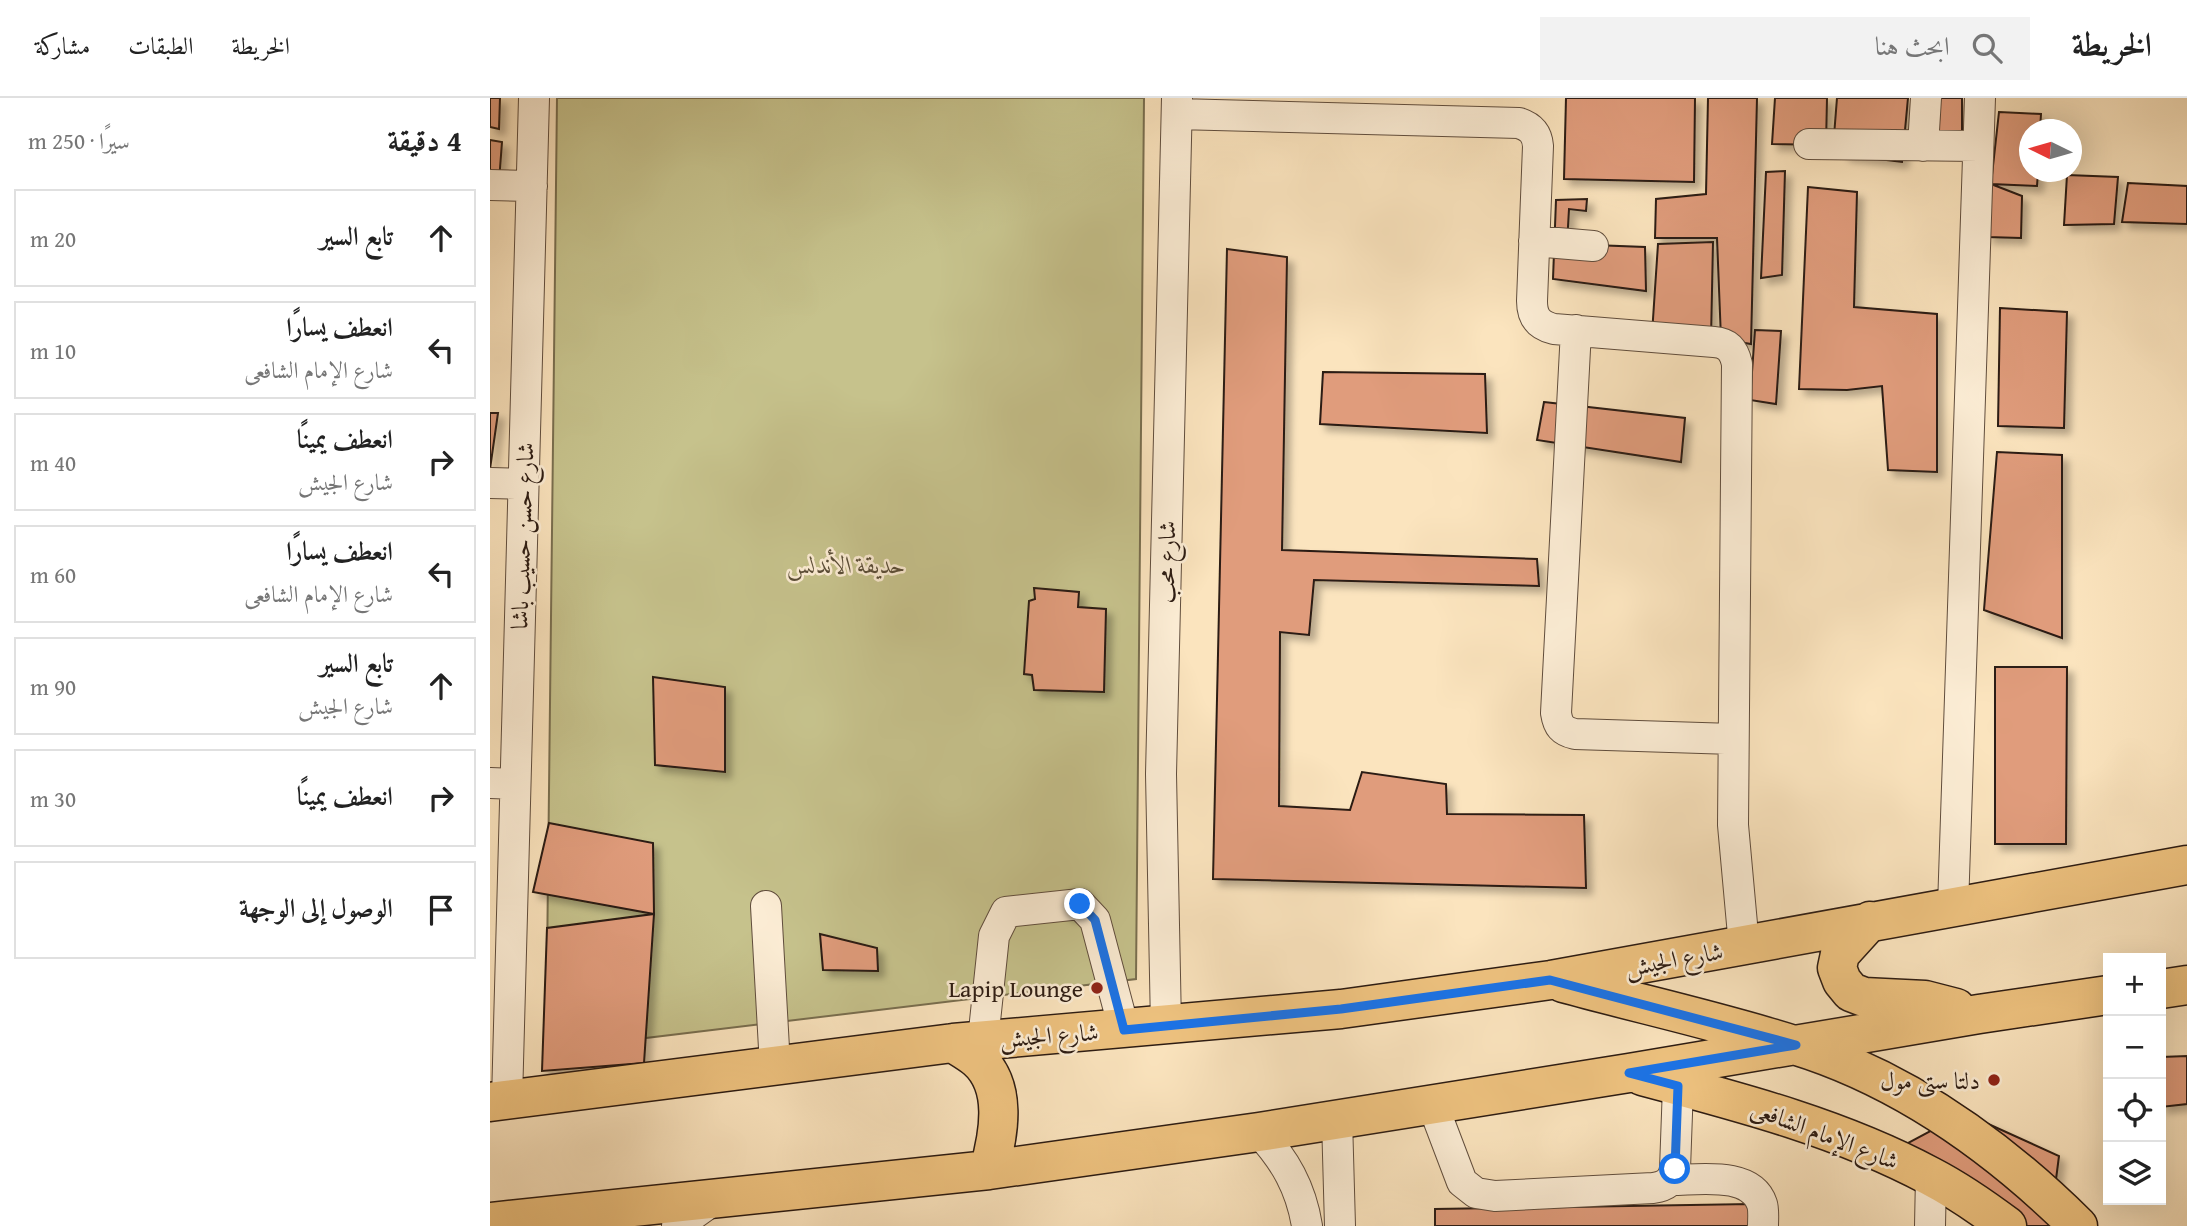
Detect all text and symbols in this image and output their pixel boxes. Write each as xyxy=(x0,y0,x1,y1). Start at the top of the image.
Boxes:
search box xyxy=(1540,17,2030,80)
text: الخريطة xyxy=(2072,20,2152,68)
text: ابحث هنا xyxy=(1875,26,1950,65)
text: مشاركة xyxy=(35,28,90,63)
text: الطبقات xyxy=(128,28,194,63)
text: الخريطة xyxy=(232,28,290,63)
icon: search xyxy=(1968,29,2006,67)
text: 4 دقيقة xyxy=(387,118,462,162)
north arrow xyxy=(2019,119,2082,182)
text: سيرًا · 250 m xyxy=(28,124,130,157)
text: تابع السير xyxy=(319,216,393,255)
icon: ahead xyxy=(422,219,460,257)
text: 20 m xyxy=(30,222,76,255)
text: انعطف يسارًا xyxy=(286,307,393,346)
icon: left xyxy=(422,331,460,369)
text: 10 m xyxy=(30,334,76,367)
text: شارع الإمام الشافعى xyxy=(244,353,393,386)
text: انعطف يمينًا xyxy=(297,419,393,458)
street label: شارع حسن حسيب باشا xyxy=(501,442,546,630)
icon: right xyxy=(422,443,460,481)
text: 40 m xyxy=(30,446,76,479)
text: شارع الجيش xyxy=(298,465,393,498)
street label: شارع محب xyxy=(1148,520,1187,604)
text: انعطف يسارًا xyxy=(286,531,393,570)
park label: حديقة الأندلس xyxy=(786,547,906,582)
icon: left xyxy=(422,555,460,593)
text: 60 m xyxy=(30,558,76,591)
text: شارع الإمام الشافعى xyxy=(244,577,393,610)
text: تابع السير xyxy=(319,643,393,682)
icon: ahead xyxy=(422,667,460,705)
text: 90 m xyxy=(30,670,76,703)
text: شارع الجيش xyxy=(298,689,393,722)
text: انعطف يمينًا xyxy=(297,776,393,815)
icon: right xyxy=(422,779,460,817)
text: 30 m xyxy=(30,782,76,815)
text: الوصول إلى الوجهة xyxy=(239,888,393,927)
route end xyxy=(1064,888,1095,919)
icon: arrive xyxy=(422,891,460,929)
street label: شارع الجيش xyxy=(1622,933,1726,988)
map controls xyxy=(2103,953,2166,1205)
button: + xyxy=(2103,953,2166,1016)
place label: Lapip Lounge xyxy=(948,971,1083,1006)
marker: Lapip Lounge xyxy=(1089,980,1105,996)
street label: شارع الجيش xyxy=(998,1014,1100,1059)
button: − xyxy=(2103,1016,2166,1079)
place label: دلتا ستى مول xyxy=(1880,1063,1980,1098)
marker: دلتا ستى مول xyxy=(1986,1072,2002,1088)
button: locate xyxy=(2103,1079,2166,1142)
street label: شارع الإمام الشافعى xyxy=(1745,1090,1904,1182)
button: layers xyxy=(2103,1142,2166,1205)
route start xyxy=(1659,1153,1690,1184)

